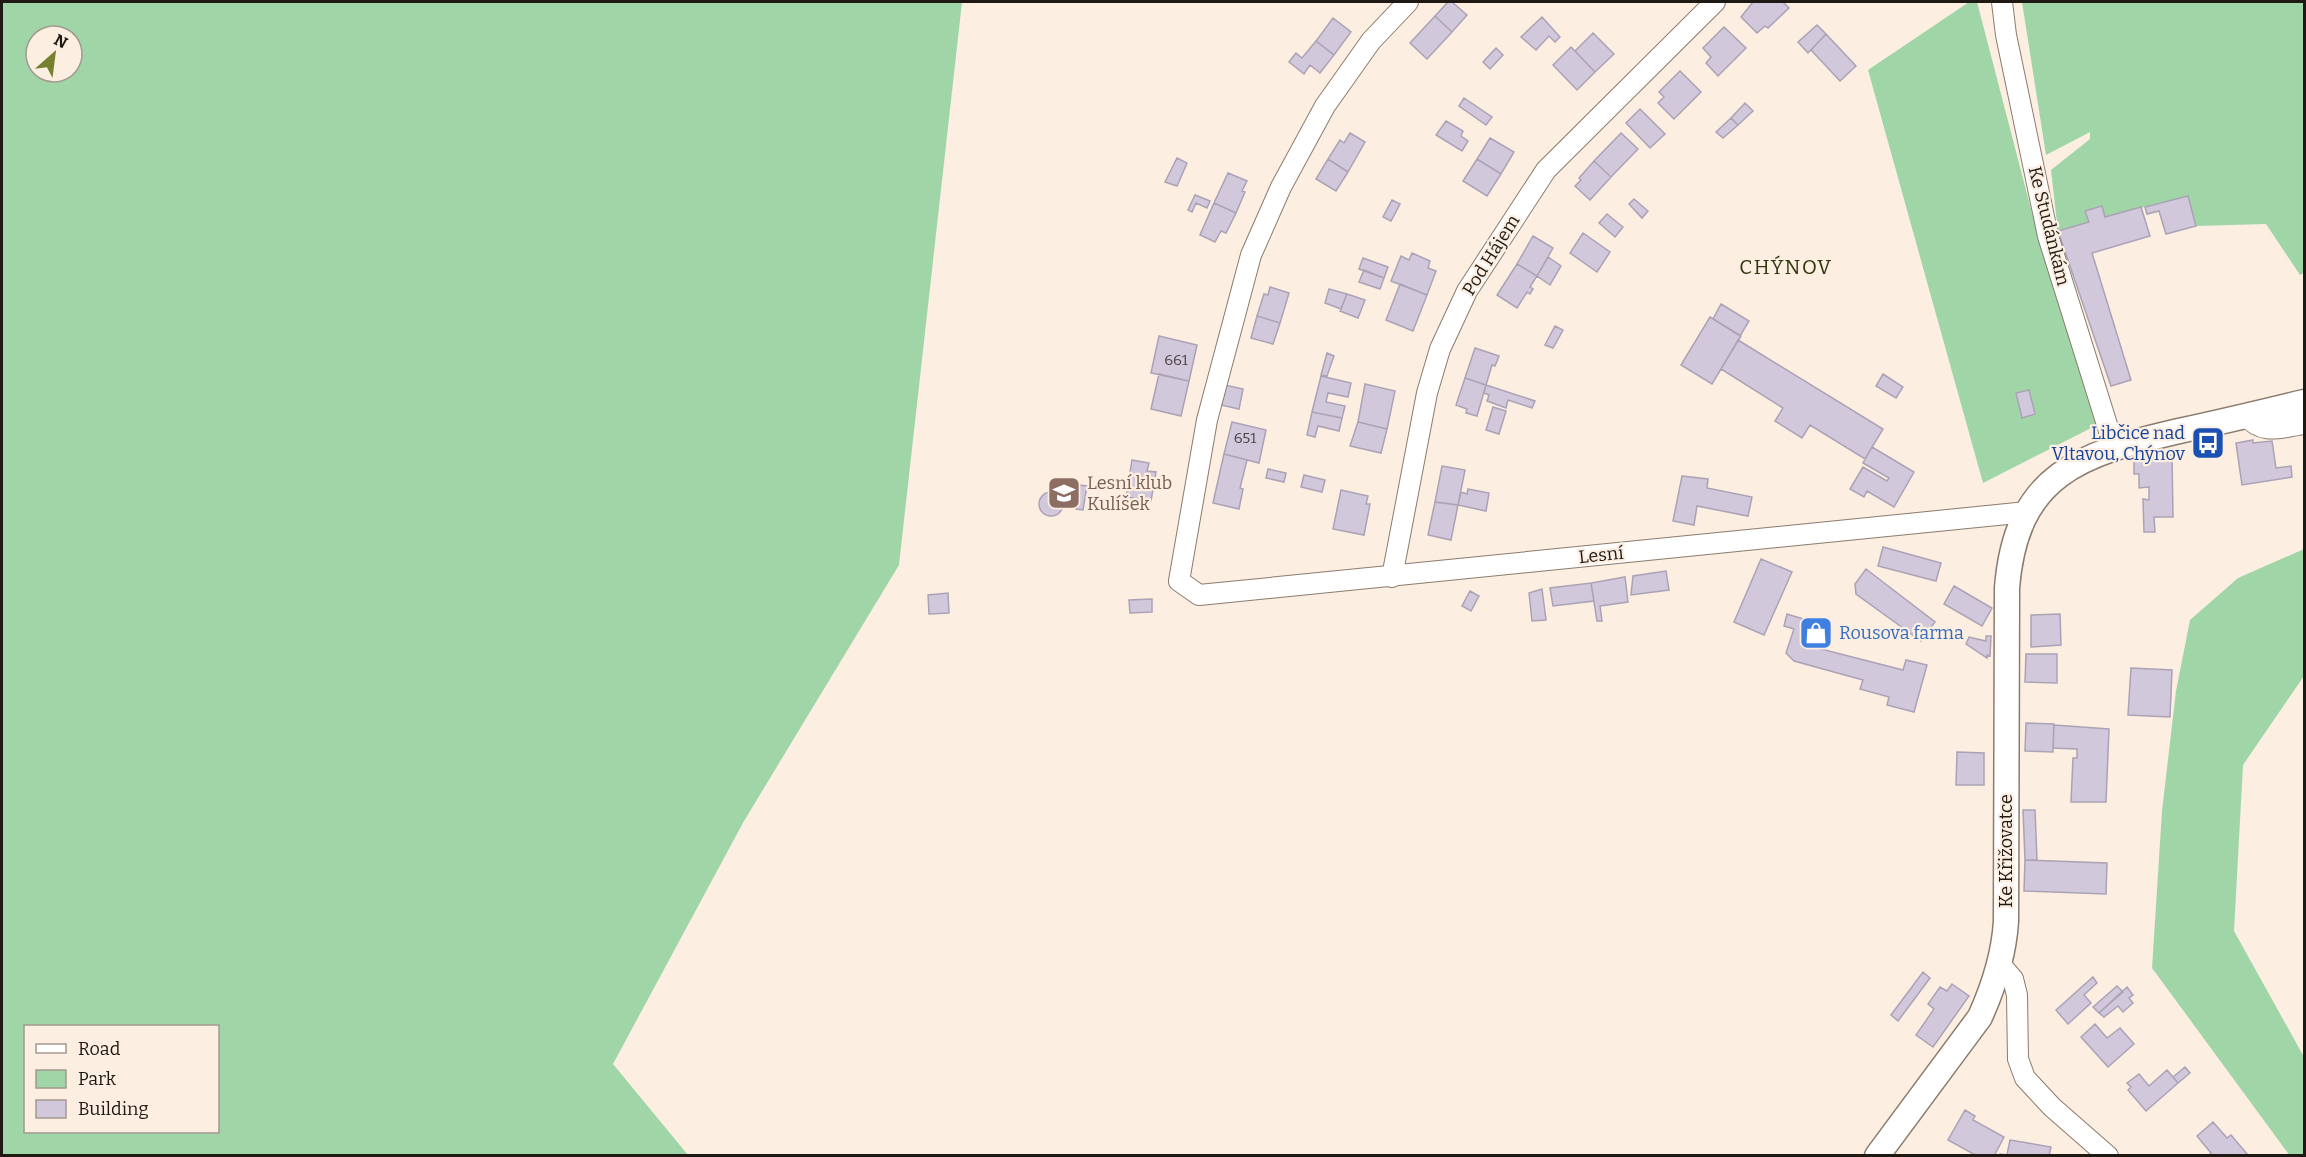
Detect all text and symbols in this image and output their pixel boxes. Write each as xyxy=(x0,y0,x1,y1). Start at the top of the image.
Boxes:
north arrow xyxy=(24,24,84,84)
text: N xyxy=(51,30,71,52)
street label: Ke Studánkám xyxy=(2024,164,2074,288)
street label: Pod Hájem xyxy=(1458,211,1524,299)
district label: CHÝNOV xyxy=(1739,255,1833,279)
house number: 661 xyxy=(1164,351,1188,369)
place label: Libčice nad Vltavou, Chýnov xyxy=(2051,422,2186,465)
bus stop icon: Libčice nad Vltavou, Chýnov xyxy=(2190,425,2226,461)
house number: 651 xyxy=(1234,429,1256,447)
place label: Lesní klub Kulíšek xyxy=(1087,472,1172,515)
school or university icon: Lesní klub Kulíšek xyxy=(1046,475,1082,511)
street label: Lesní xyxy=(1578,542,1625,568)
shop icon: Rousova farma xyxy=(1798,615,1834,651)
place label: Rousova farma xyxy=(1839,622,1964,644)
street label: Ke Křižovatce xyxy=(1995,794,2017,908)
legend xyxy=(24,1025,219,1133)
text: Road xyxy=(78,1038,121,1060)
text: Park xyxy=(78,1068,117,1090)
text: Building xyxy=(78,1098,149,1120)

